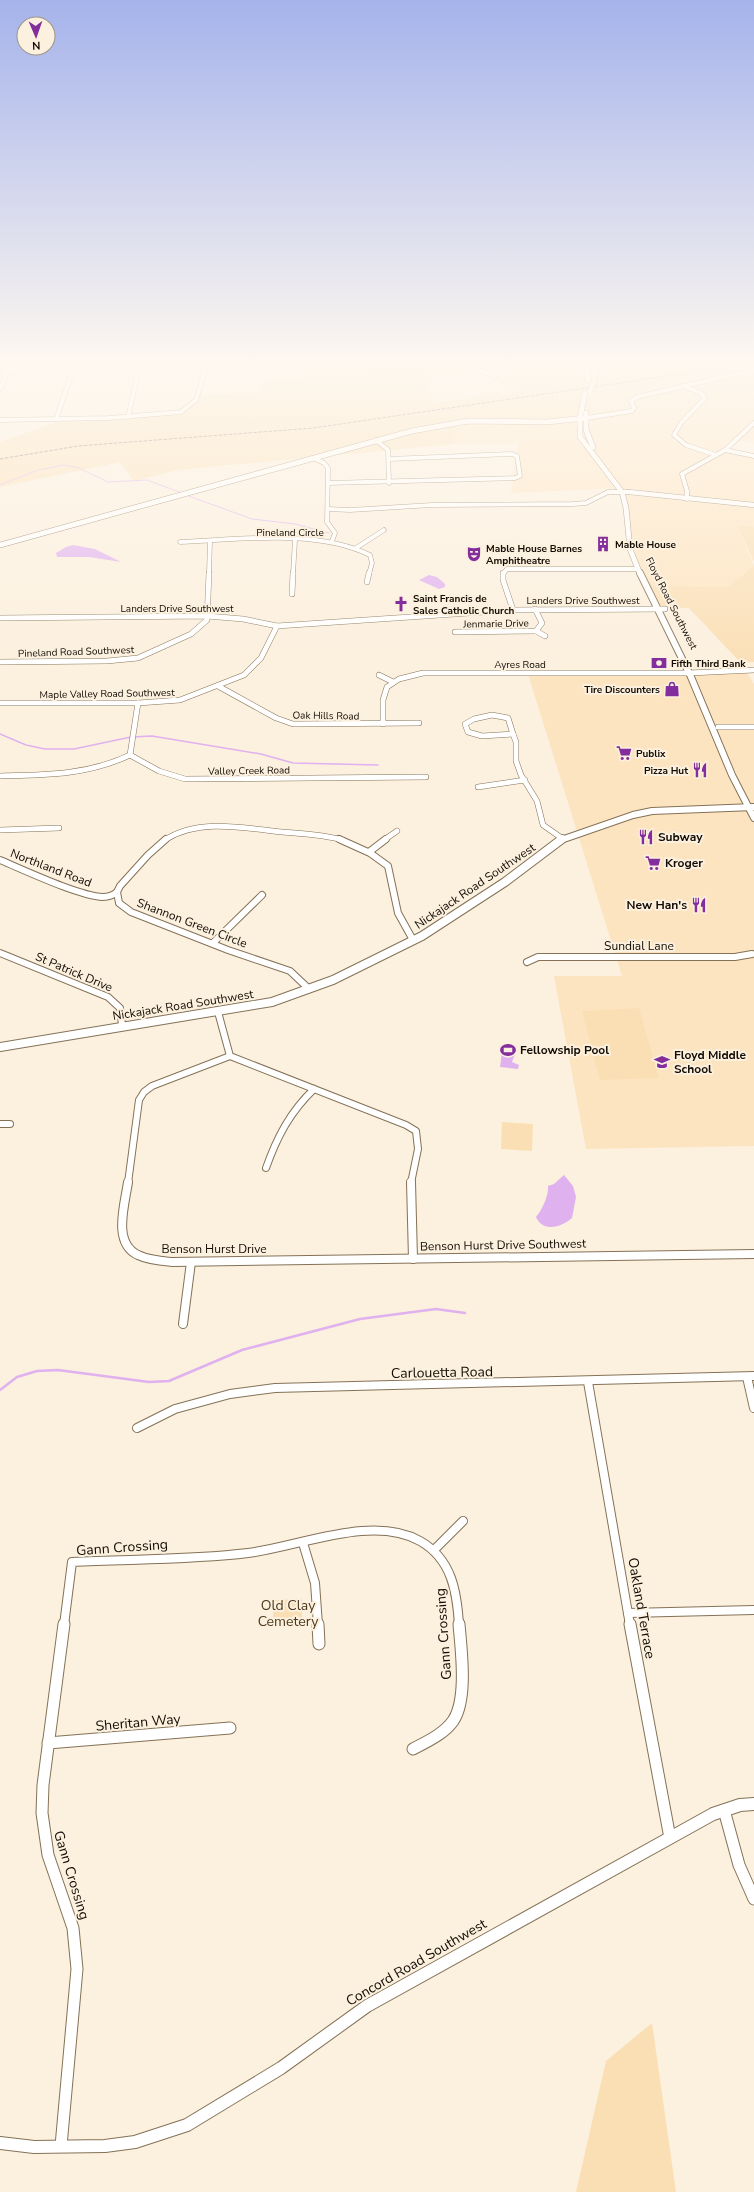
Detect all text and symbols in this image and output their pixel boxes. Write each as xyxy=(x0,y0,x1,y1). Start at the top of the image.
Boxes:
north arrow xyxy=(16,16,56,56)
text: N xyxy=(32,38,41,53)
street label: Pineland Circle xyxy=(256,526,324,540)
building icon: Mable House xyxy=(594,535,612,553)
place label: Mable House xyxy=(615,538,677,552)
place label: Mable House Barnes Amphitheatre xyxy=(486,542,582,568)
theatre icon: Mable House Barnes Amphitheatre xyxy=(465,545,483,563)
street label: Floyd Road Southwest xyxy=(642,555,701,652)
place label: Saint Francis de Sales Catholic Church xyxy=(413,592,515,618)
street label: Landers Drive Southwest xyxy=(526,594,640,608)
church icon: Saint Francis de Sales Catholic Church xyxy=(392,595,410,613)
street label: Landers Drive Southwest xyxy=(120,602,234,616)
street label: Jenmarie Drive xyxy=(462,616,529,632)
street label: Pineland Road Southwest xyxy=(18,643,135,661)
bank icon: Fifth Third Bank xyxy=(650,654,668,672)
place label: Fifth Third Bank xyxy=(671,657,746,671)
street label: Ayres Road xyxy=(494,658,546,672)
shop icon: Tire Discounters xyxy=(663,680,681,698)
place label: Tire Discounters xyxy=(584,683,660,697)
street label: Maple Valley Road Southwest xyxy=(39,686,175,702)
street label: Oak Hills Road xyxy=(292,708,360,724)
supermarket icon: Publix xyxy=(615,744,633,762)
place label: Publix xyxy=(636,747,666,761)
restaurant icon: Pizza Hut xyxy=(691,761,709,779)
street label: Valley Creek Road xyxy=(207,763,290,779)
place label: Pizza Hut xyxy=(644,764,688,778)
restaurant icon: Subway xyxy=(637,828,655,846)
place label: Subway xyxy=(658,829,703,845)
street label: Nickajack Road Southwest xyxy=(411,839,539,932)
street label: Northland Road xyxy=(8,845,94,891)
supermarket icon: Kroger xyxy=(644,854,662,872)
place label: Kroger xyxy=(665,855,703,871)
street label: Shannon Green Circle xyxy=(135,895,249,951)
restaurant icon: New Han's xyxy=(690,896,708,914)
place label: New Han's xyxy=(627,897,687,913)
street label: Sundial Lane xyxy=(604,938,674,954)
street label: St Patrick Drive xyxy=(33,948,115,996)
street label: Nickajack Road Southwest xyxy=(111,986,255,1024)
sports icon: Fellowship Pool xyxy=(499,1041,517,1059)
place label: Fellowship Pool xyxy=(520,1042,609,1058)
place label: Floyd Middle School xyxy=(674,1047,747,1077)
school or university icon: Floyd Middle School xyxy=(653,1053,671,1071)
street label: Benson Hurst Drive Southwest xyxy=(420,1236,587,1254)
street label: Benson Hurst Drive xyxy=(161,1241,267,1257)
street label: Carlouetta Road xyxy=(391,1362,493,1383)
street label: Gann Crossing xyxy=(75,1535,169,1560)
street label: Oakland Terrace xyxy=(623,1556,660,1660)
street label: Gann Crossing xyxy=(431,1587,456,1681)
park label: Old Clay Cemetery xyxy=(258,1596,319,1631)
street label: Sheritan Way xyxy=(95,1709,182,1736)
street label: Gann Crossing xyxy=(49,1828,94,1922)
street label: Concord Road Southwest xyxy=(342,1914,490,2011)

